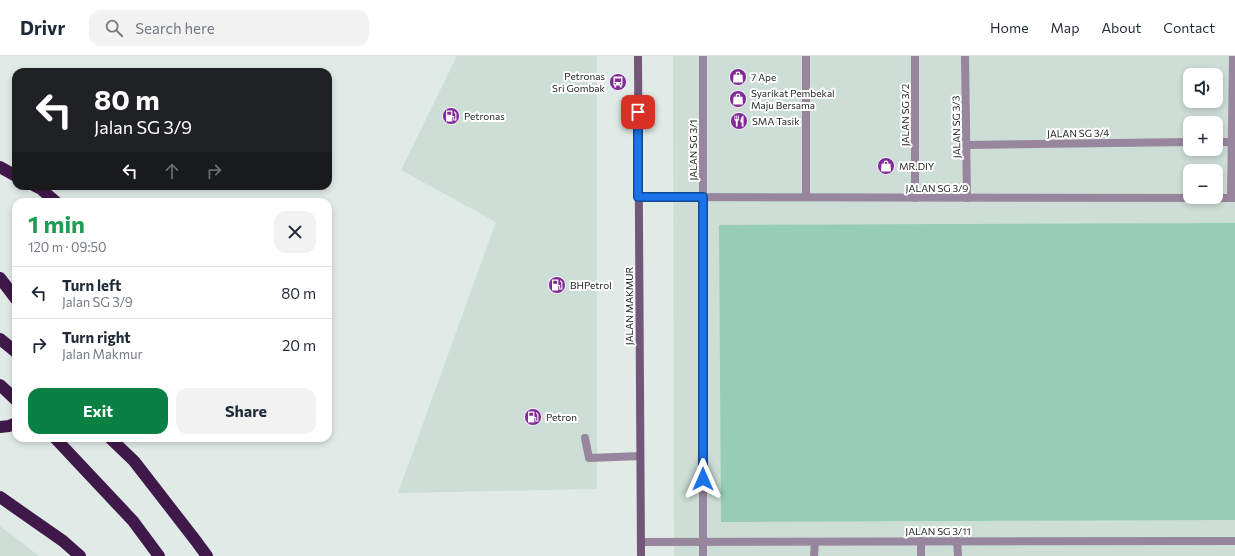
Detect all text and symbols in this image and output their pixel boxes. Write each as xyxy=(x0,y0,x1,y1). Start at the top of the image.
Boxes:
search box xyxy=(89,10,369,46)
text: Drivr xyxy=(20,16,65,39)
icon: search xyxy=(103,17,125,39)
text: Search here xyxy=(135,19,215,37)
text: Home xyxy=(990,19,1029,36)
text: Map xyxy=(1051,19,1079,36)
text: About xyxy=(1101,19,1141,36)
text: Contact xyxy=(1163,19,1215,36)
shop icon: 7 Ape xyxy=(728,67,748,87)
map controls xyxy=(1183,68,1223,204)
button: sound xyxy=(1183,68,1223,108)
place label: Petronas Sri Gombak xyxy=(552,70,606,94)
place label: 7 Ape xyxy=(751,71,776,83)
bus stop icon: Petronas Sri Gombak xyxy=(608,72,628,92)
text: 80 m xyxy=(94,82,160,116)
street label: JALAN SG 3/2 xyxy=(899,83,911,146)
icon: left xyxy=(28,84,80,136)
place label: Syarikat Pembekal Maju Bersama xyxy=(751,87,835,111)
shop icon: Syarikat Pembekal Maju Bersama xyxy=(728,89,748,109)
pin xyxy=(621,95,655,129)
street label: JALAN SG 3/3 xyxy=(949,95,963,158)
icon: arrive xyxy=(627,101,649,123)
fuel station icon: Petronas xyxy=(441,106,461,126)
place label: Petronas xyxy=(464,110,505,122)
restaurant icon: SMA Tasik xyxy=(729,111,749,131)
place label: SMA Tasik xyxy=(752,115,800,127)
text: Jalan SG 3/9 xyxy=(94,116,192,138)
button: + xyxy=(1183,116,1223,156)
street label: JALAN SG 3/1 xyxy=(687,119,699,181)
street label: JALAN SG 3/4 xyxy=(1047,126,1109,140)
shop icon: MR.DIY xyxy=(876,156,896,176)
icon: left xyxy=(119,160,141,182)
icon: ahead xyxy=(161,160,183,182)
icon: right xyxy=(203,160,225,182)
place label: MR.DIY xyxy=(899,160,935,172)
button: − xyxy=(1183,164,1223,204)
street label: JALAN SG 3/9 xyxy=(906,182,968,194)
text: 1 min xyxy=(28,209,85,238)
button: close xyxy=(274,211,316,253)
text: 120 m · 09:50 xyxy=(28,239,107,255)
street label: JALAN MAKMUR xyxy=(623,266,635,345)
fuel station icon: BHPetrol xyxy=(547,275,567,295)
text: Turn left xyxy=(62,276,121,294)
place label: BHPetrol xyxy=(570,279,612,291)
icon: left xyxy=(28,282,50,304)
text: 80 m xyxy=(281,284,316,302)
text: Jalan SG 3/9 xyxy=(62,294,133,310)
text: Turn right xyxy=(62,328,131,346)
icon: right xyxy=(28,334,50,356)
text: 20 m xyxy=(282,336,316,354)
text: Jalan Makmur xyxy=(62,346,143,362)
button: Exit xyxy=(28,388,168,434)
button: Share xyxy=(176,388,316,434)
fuel station icon: Petron xyxy=(523,407,543,427)
place label: Petron xyxy=(546,411,577,423)
position arrow xyxy=(682,458,724,500)
street label: JALAN SG 3/11 xyxy=(905,525,971,537)

